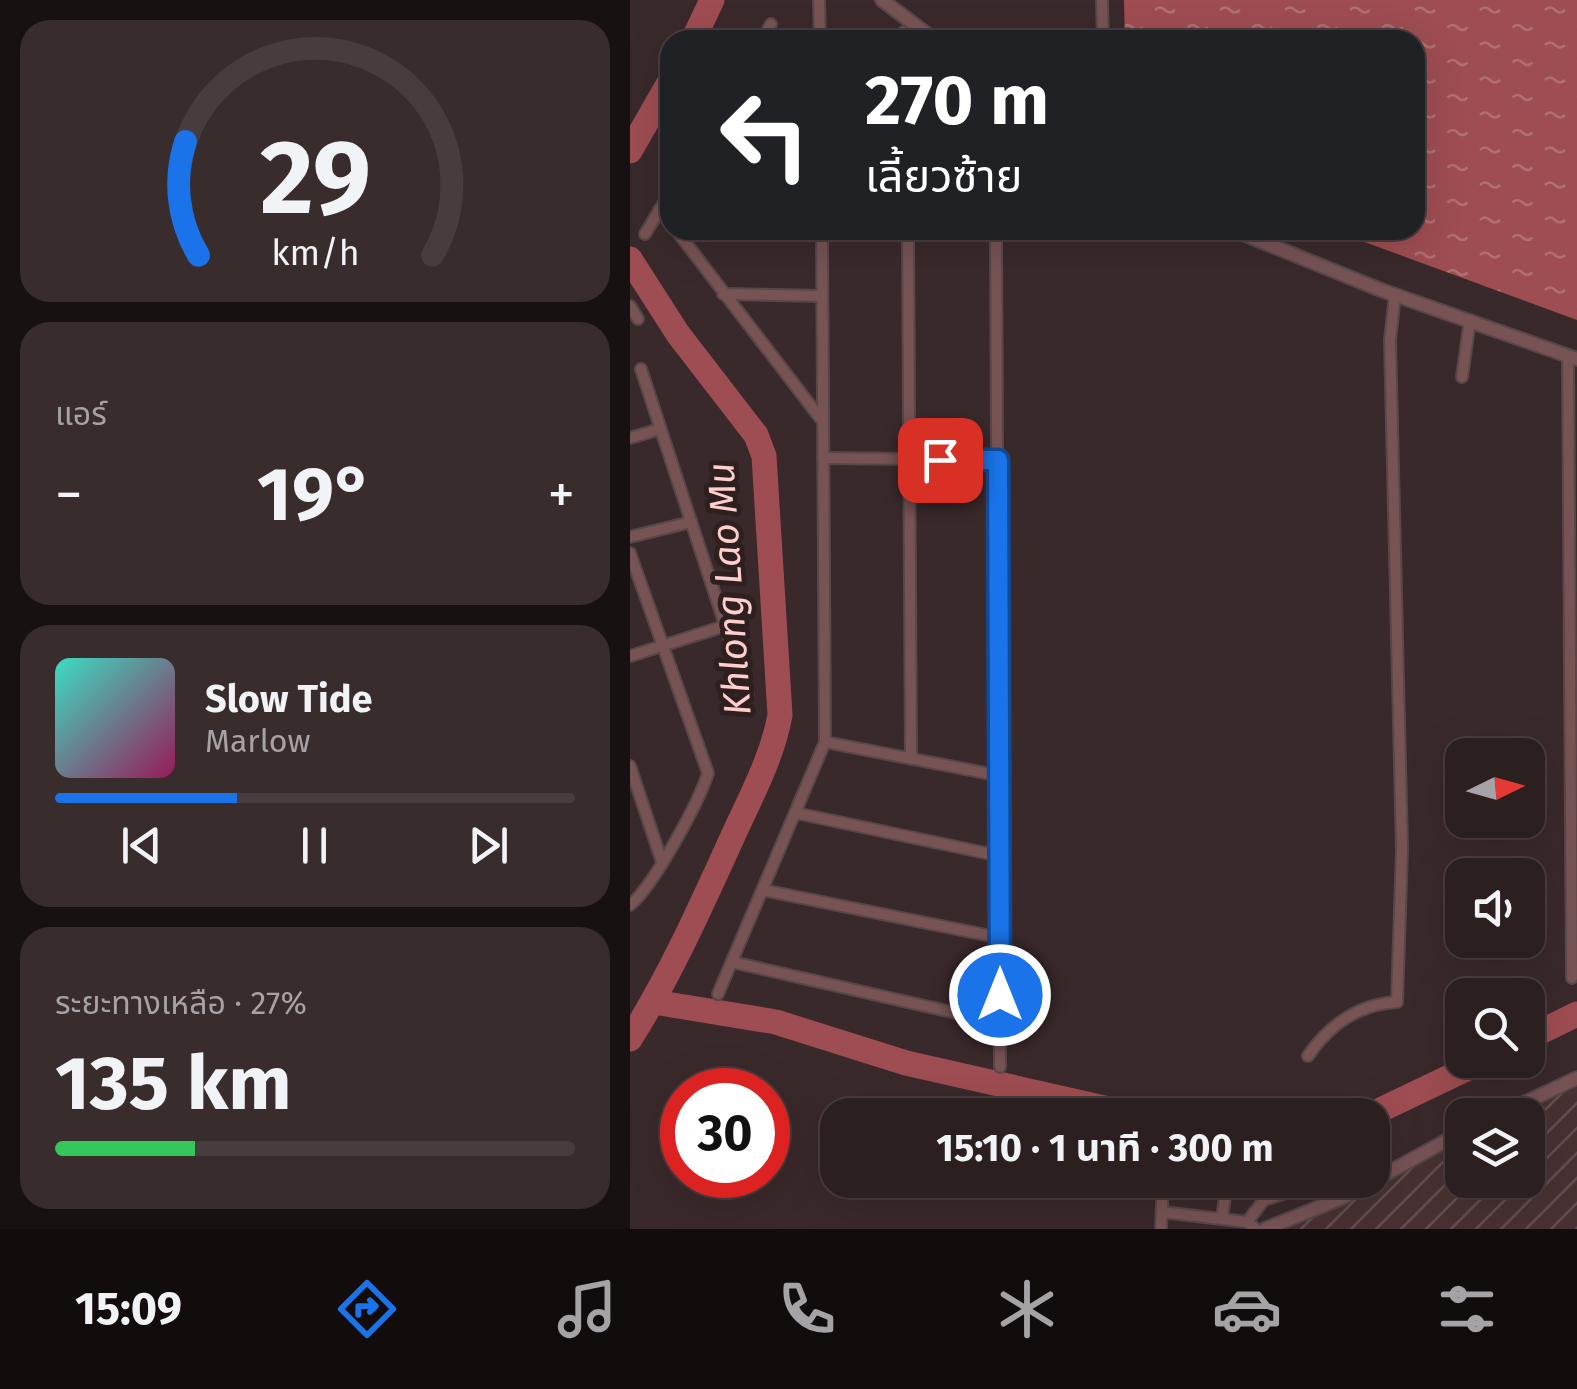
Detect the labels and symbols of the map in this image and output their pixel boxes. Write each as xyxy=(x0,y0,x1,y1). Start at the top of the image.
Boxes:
pin xyxy=(898,418,983,503)
water label: Khlong Lao Mu xyxy=(697,461,761,717)
north arrow xyxy=(1445,738,1545,838)
position arrow xyxy=(948,943,1052,1047)
speed limit sign: 30 xyxy=(660,1068,790,1198)

